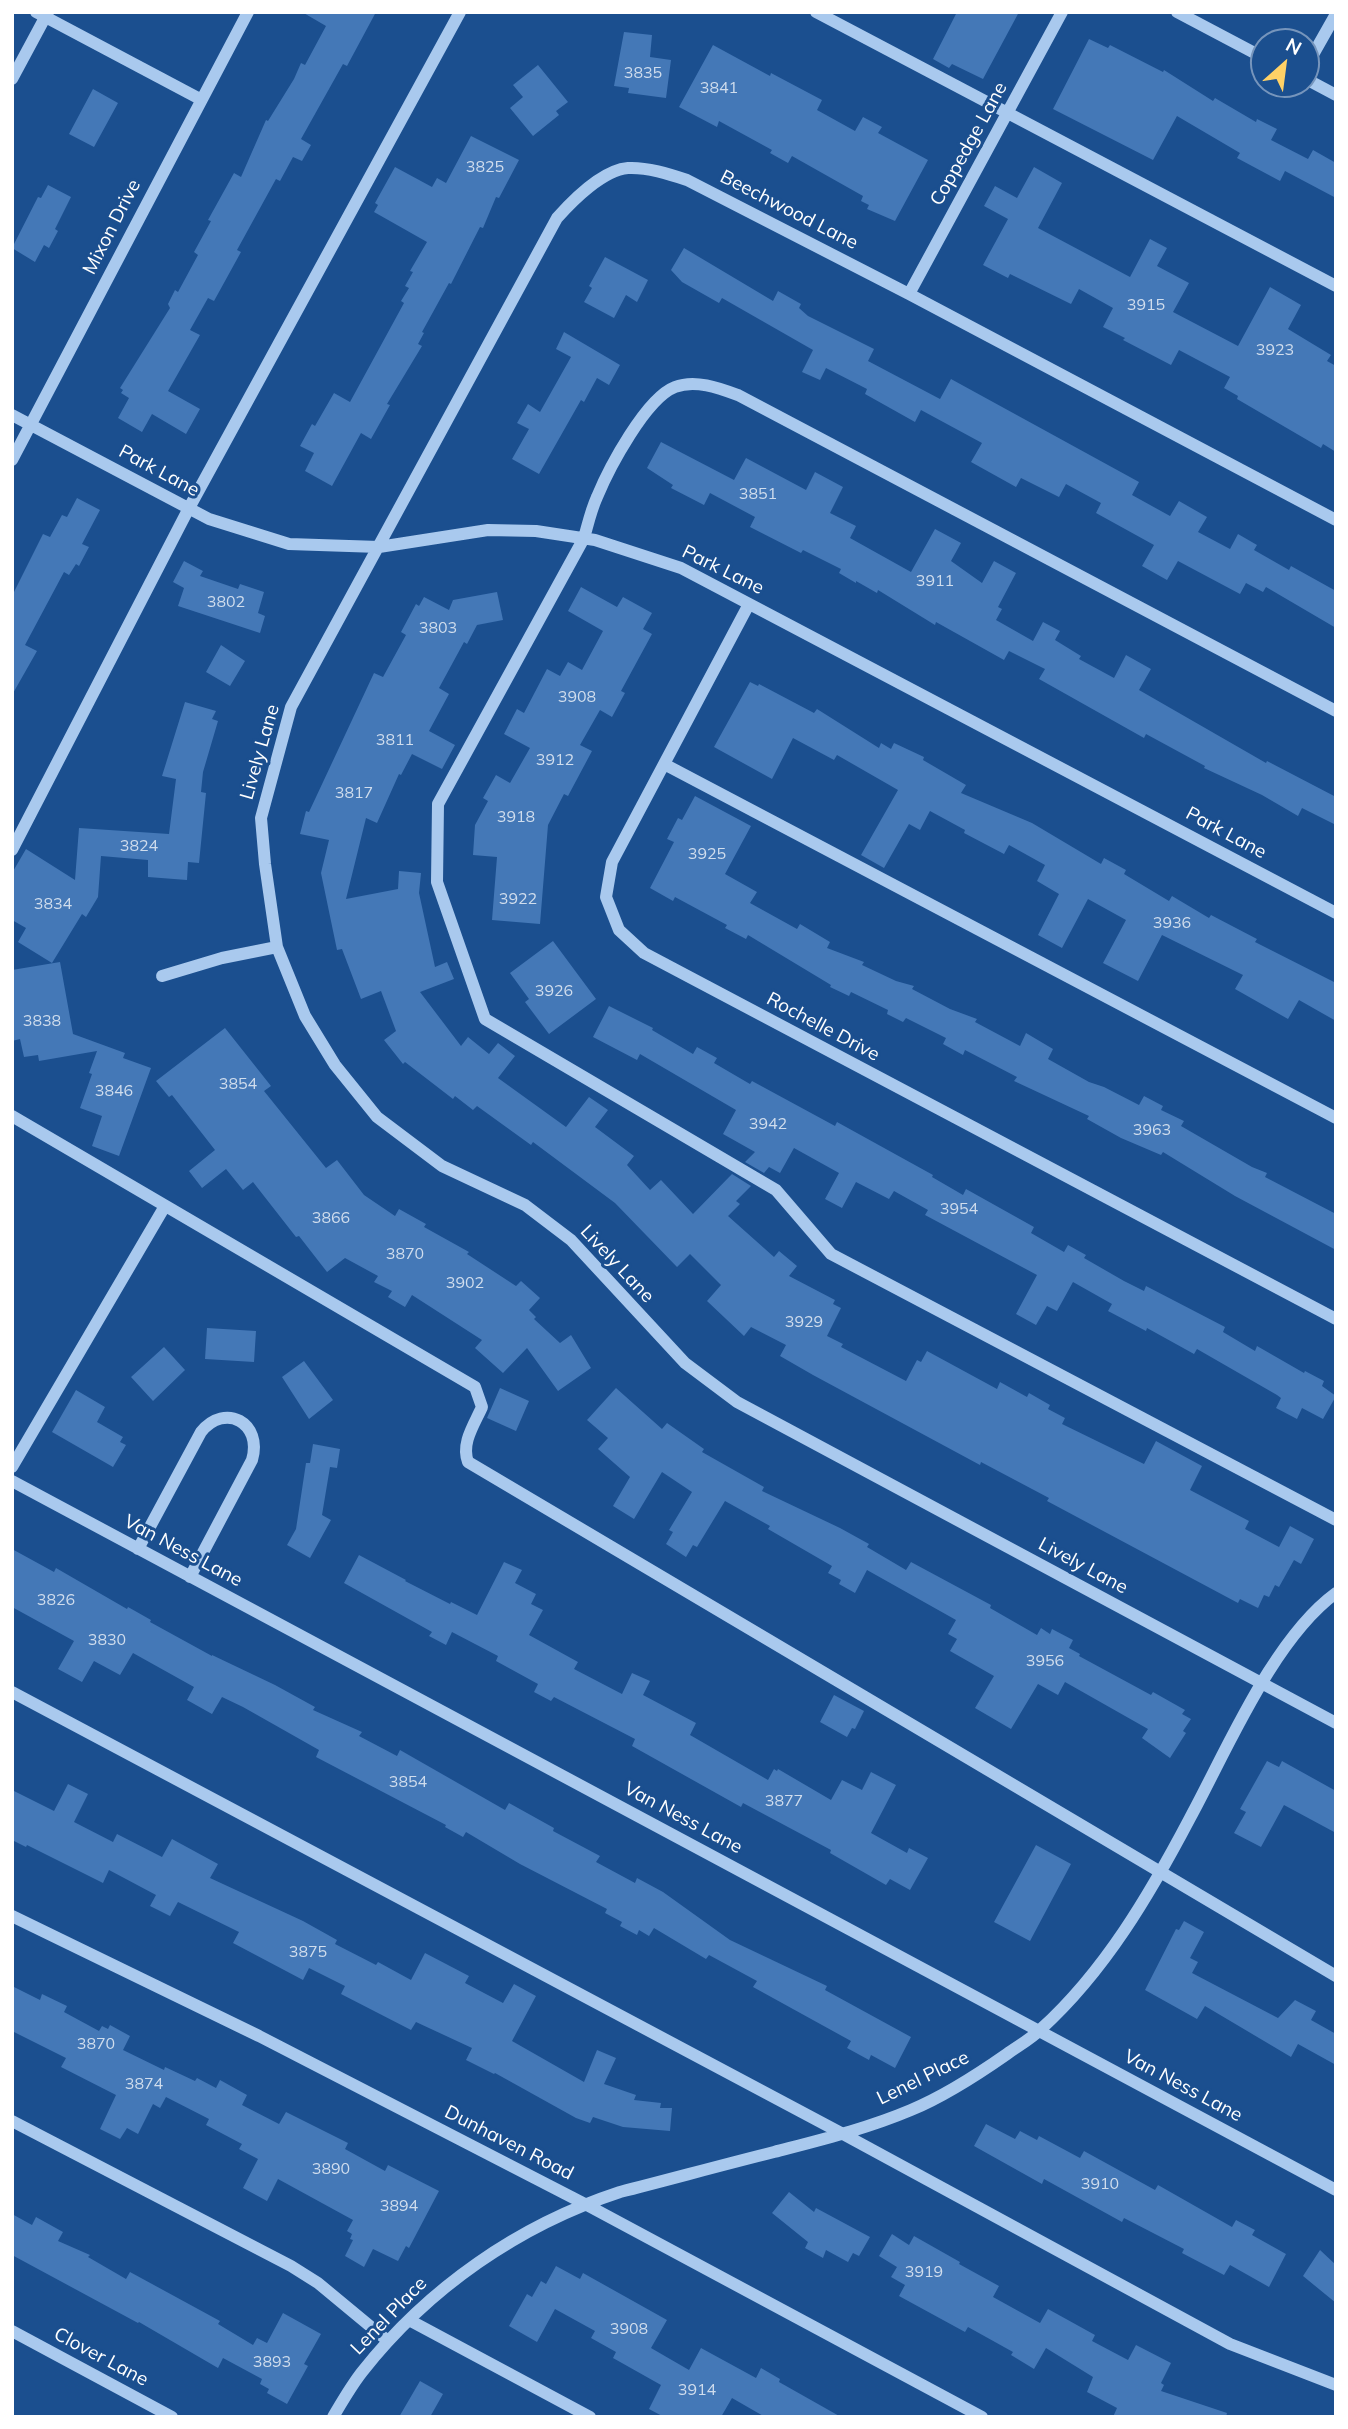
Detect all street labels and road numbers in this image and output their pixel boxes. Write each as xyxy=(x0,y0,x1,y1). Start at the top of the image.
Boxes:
street label: Coppedge Lane xyxy=(926,78,1012,210)
street label: Beechwood Lane xyxy=(716,165,862,255)
street label: Mixon Drive xyxy=(78,176,146,278)
street label: Park Lane xyxy=(115,440,203,502)
street label: Park Lane xyxy=(678,540,768,600)
street label: Lively Lane xyxy=(236,702,284,802)
street label: Park Lane xyxy=(1182,802,1270,864)
street label: Rochelle Drive xyxy=(763,988,883,1066)
street label: Lively Lane xyxy=(575,1220,659,1308)
street label: Van Ness Lane xyxy=(120,1510,246,1592)
street label: Lively Lane xyxy=(1034,1533,1132,1599)
street label: Van Ness Lane xyxy=(620,1777,746,1859)
street label: Van Ness Lane xyxy=(1120,2045,1246,2127)
street label: Lenel Place xyxy=(873,2046,973,2110)
street label: Dunhaven Road xyxy=(441,2101,577,2185)
street label: Lenel Place xyxy=(346,2272,432,2360)
street label: Clover Lane xyxy=(50,2323,152,2391)

